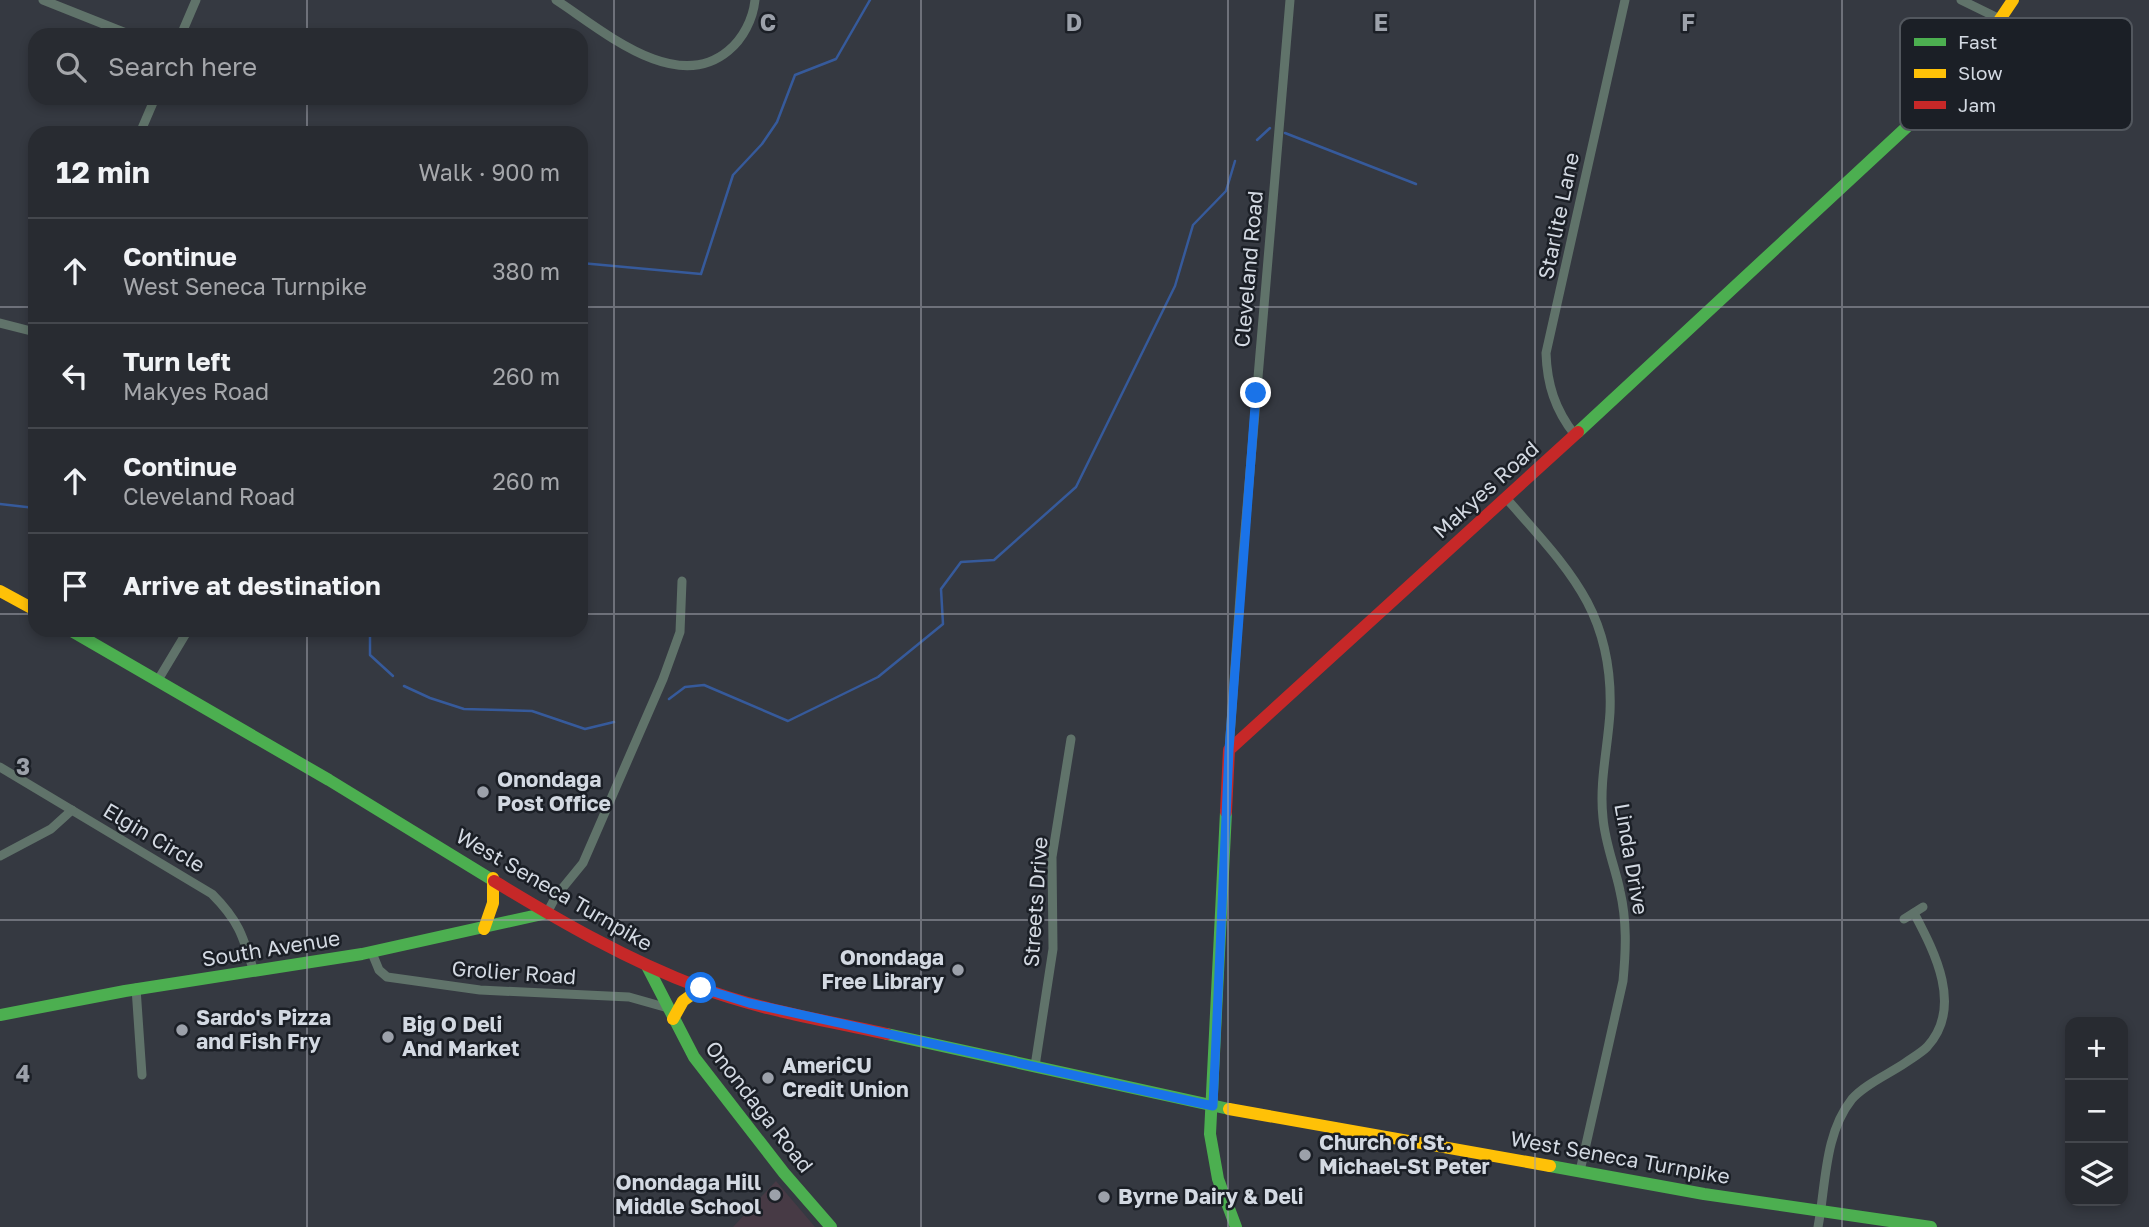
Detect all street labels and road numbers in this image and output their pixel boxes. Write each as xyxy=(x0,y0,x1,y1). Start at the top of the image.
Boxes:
street label: Starlite Lane xyxy=(1532,150,1584,281)
street label: Cleveland Road xyxy=(1228,189,1268,348)
street label: Makyes Road xyxy=(1427,435,1544,544)
street label: Elgin Circle xyxy=(99,797,210,878)
street label: Linda Drive xyxy=(1609,801,1655,917)
street label: West Seneca Turnpike xyxy=(452,822,657,956)
street label: Streets Drive xyxy=(1017,836,1053,968)
street label: South Avenue xyxy=(200,924,342,972)
street label: Grolier Road xyxy=(451,955,577,989)
street label: Onondaga Road xyxy=(700,1035,819,1178)
street label: West Seneca Turnpike xyxy=(1508,1125,1732,1189)

